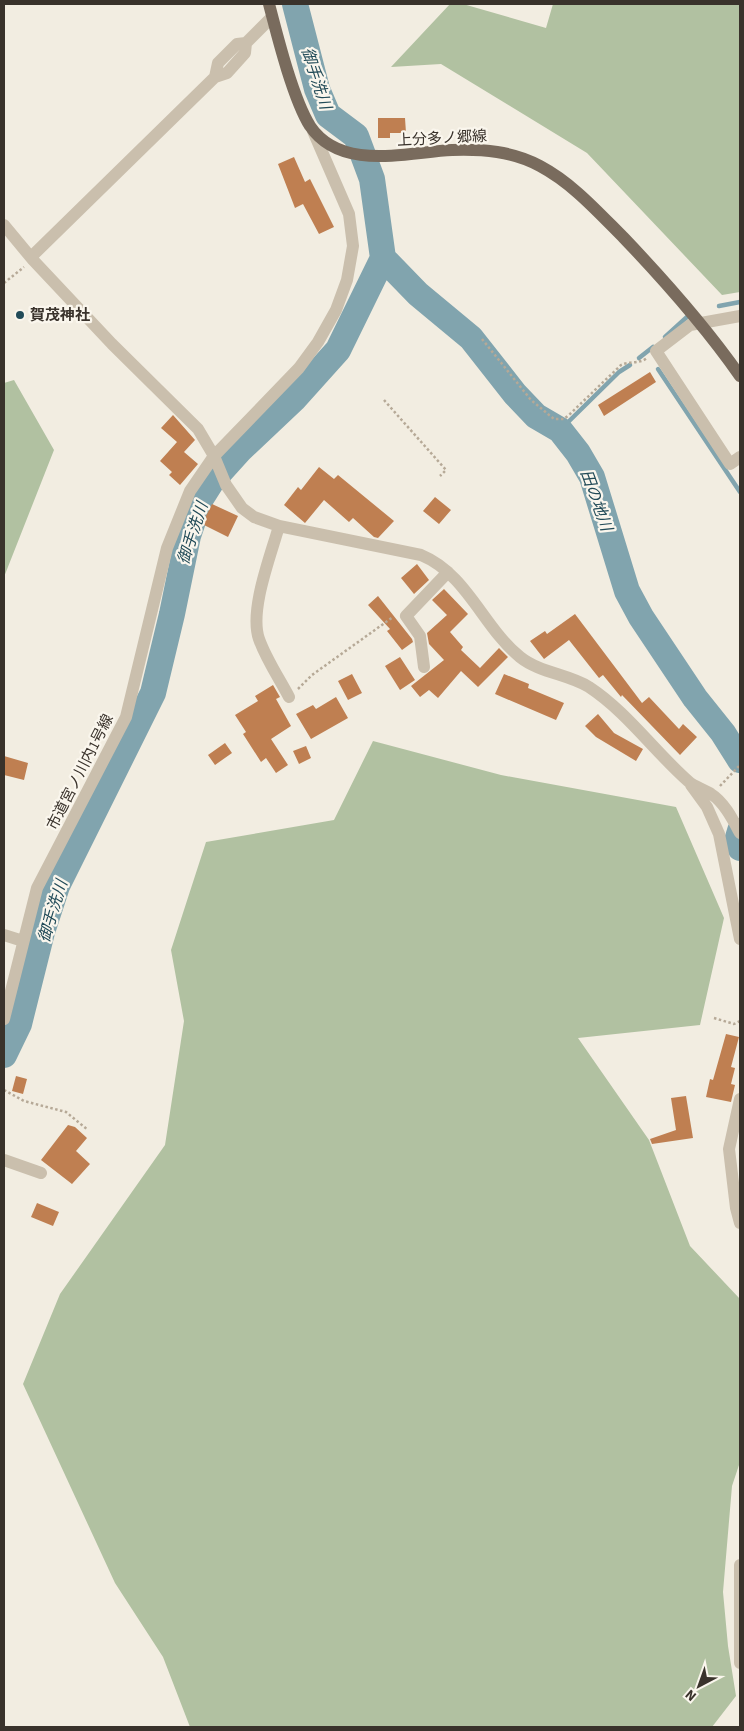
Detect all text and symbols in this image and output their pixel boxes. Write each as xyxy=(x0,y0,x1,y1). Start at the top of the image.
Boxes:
water label: 御手洗川 xyxy=(296,44,337,114)
street label: 上分多ノ郷線 xyxy=(397,126,488,151)
place label: 賀茂神社 xyxy=(30,305,90,326)
marker: 賀茂神社 xyxy=(14,309,26,321)
water label: 田の地川 xyxy=(575,467,618,536)
water label: 御手洗川 xyxy=(173,498,214,567)
street label: 市道宮ノ川内1号線 xyxy=(42,711,119,834)
water label: 御手洗川 xyxy=(33,876,73,945)
north arrow xyxy=(674,1661,724,1711)
text: N xyxy=(681,1684,701,1706)

